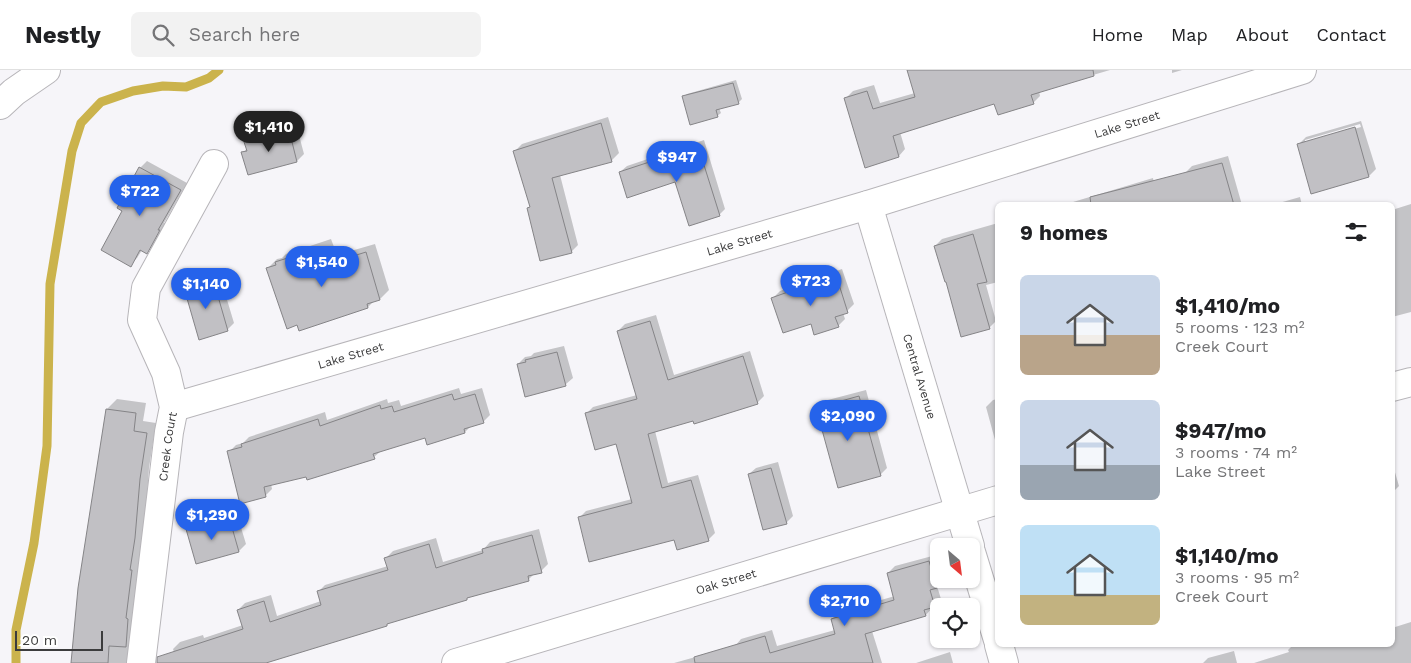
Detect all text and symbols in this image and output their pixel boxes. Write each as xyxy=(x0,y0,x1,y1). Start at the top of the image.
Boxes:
search box xyxy=(131,12,481,57)
text: Nestly xyxy=(25,21,101,49)
icon: search xyxy=(149,21,177,49)
text: Search here xyxy=(189,23,300,46)
text: Home xyxy=(1092,24,1143,45)
text: Map xyxy=(1171,24,1208,45)
text: About xyxy=(1236,24,1288,45)
text: Contact xyxy=(1316,24,1386,45)
street label: Lake Street xyxy=(1093,108,1161,141)
pin: $1,410 xyxy=(228,111,310,153)
text: $1,410 xyxy=(245,117,293,136)
pin: $947 xyxy=(647,140,707,183)
text: $947 xyxy=(657,147,697,166)
pin: $722 xyxy=(110,174,170,217)
text: $722 xyxy=(120,181,160,200)
icon: filters xyxy=(1342,218,1370,246)
text: 9 homes xyxy=(1020,220,1108,245)
street label: Lake Street xyxy=(705,226,774,259)
pin: $1,540 xyxy=(281,246,363,288)
text: $1,540 xyxy=(296,252,348,271)
pin: $723 xyxy=(781,264,841,307)
pin: $1,140 xyxy=(165,268,247,310)
text: $723 xyxy=(791,271,831,290)
text: $1,140 xyxy=(182,274,230,293)
text: $1,410/mo xyxy=(1175,293,1280,318)
icon: home xyxy=(1060,295,1120,355)
text: 5 rooms · 123 m² xyxy=(1175,318,1305,337)
street label: Central Avenue xyxy=(900,332,939,421)
text: Creek Court xyxy=(1175,337,1268,356)
street label: Lake Street xyxy=(316,339,385,372)
pin: $2,090 xyxy=(807,400,889,442)
text: $2,090 xyxy=(821,406,875,425)
street label: Creek Court xyxy=(156,411,180,482)
text: $947/mo xyxy=(1175,418,1266,443)
icon: home xyxy=(1060,420,1120,480)
text: 3 rooms · 74 m² xyxy=(1175,443,1297,462)
text: Lake Street xyxy=(1175,462,1265,481)
pin: $1,290 xyxy=(171,498,253,541)
text: $1,290 xyxy=(186,505,238,524)
north arrow xyxy=(930,538,980,588)
map controls xyxy=(930,538,980,648)
text: $1,140/mo xyxy=(1175,543,1279,568)
icon: home xyxy=(1060,545,1120,605)
street label: Oak Street xyxy=(694,566,758,598)
text: 3 rooms · 95 m² xyxy=(1175,568,1299,587)
pin: $2,710 xyxy=(804,584,886,627)
text: Creek Court xyxy=(1175,587,1268,606)
text: $2,710 xyxy=(820,591,870,610)
button: locate xyxy=(930,598,980,648)
scale bar xyxy=(15,628,102,651)
text: 20 m xyxy=(22,632,57,648)

